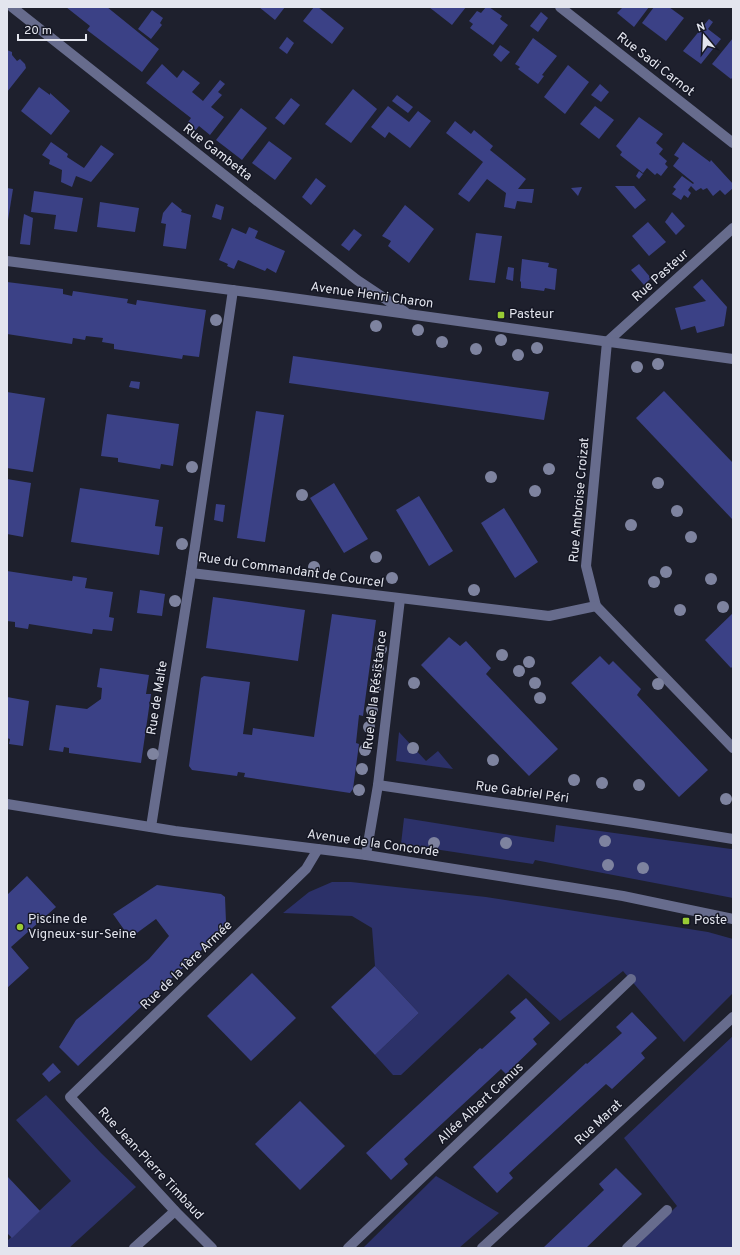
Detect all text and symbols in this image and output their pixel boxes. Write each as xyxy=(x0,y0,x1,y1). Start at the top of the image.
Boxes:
scale bar xyxy=(18,16,86,42)
north arrow xyxy=(684,16,724,56)
text: N xyxy=(695,20,707,35)
text: 20 m xyxy=(24,23,52,39)
street label: Rue Sadi Carnot xyxy=(613,30,697,100)
street label: Rue Gambetta xyxy=(179,121,255,185)
street label: Rue Pasteur xyxy=(629,246,693,306)
street label: Avenue Henri Charon xyxy=(310,279,434,313)
place label: Pasteur xyxy=(509,307,554,323)
marker: Pasteur xyxy=(496,310,506,320)
street label: Rue Ambroise Croizat xyxy=(567,437,593,563)
street label: Rue du Commandant de Courcel xyxy=(197,550,385,592)
street label: Rue de la Résistance xyxy=(361,629,391,751)
street label: Rue de Malte xyxy=(144,660,172,736)
street label: Rue Gabriel Péri xyxy=(474,779,570,807)
street label: Avenue de la Concorde xyxy=(306,827,440,861)
place label: Piscine de Vigneux-sur-Seine xyxy=(28,912,136,943)
place label: Poste xyxy=(694,913,727,929)
marker: Poste xyxy=(681,916,691,926)
street label: Rue de la 1ère Armée xyxy=(138,918,236,1014)
marker: Piscine de Vigneux-sur-Seine xyxy=(15,922,25,932)
street label: Allée Albert Camus xyxy=(435,1060,527,1148)
street label: Rue Marat xyxy=(572,1097,626,1149)
street label: Rue Jean-Pierre Timbaud xyxy=(94,1104,206,1224)

